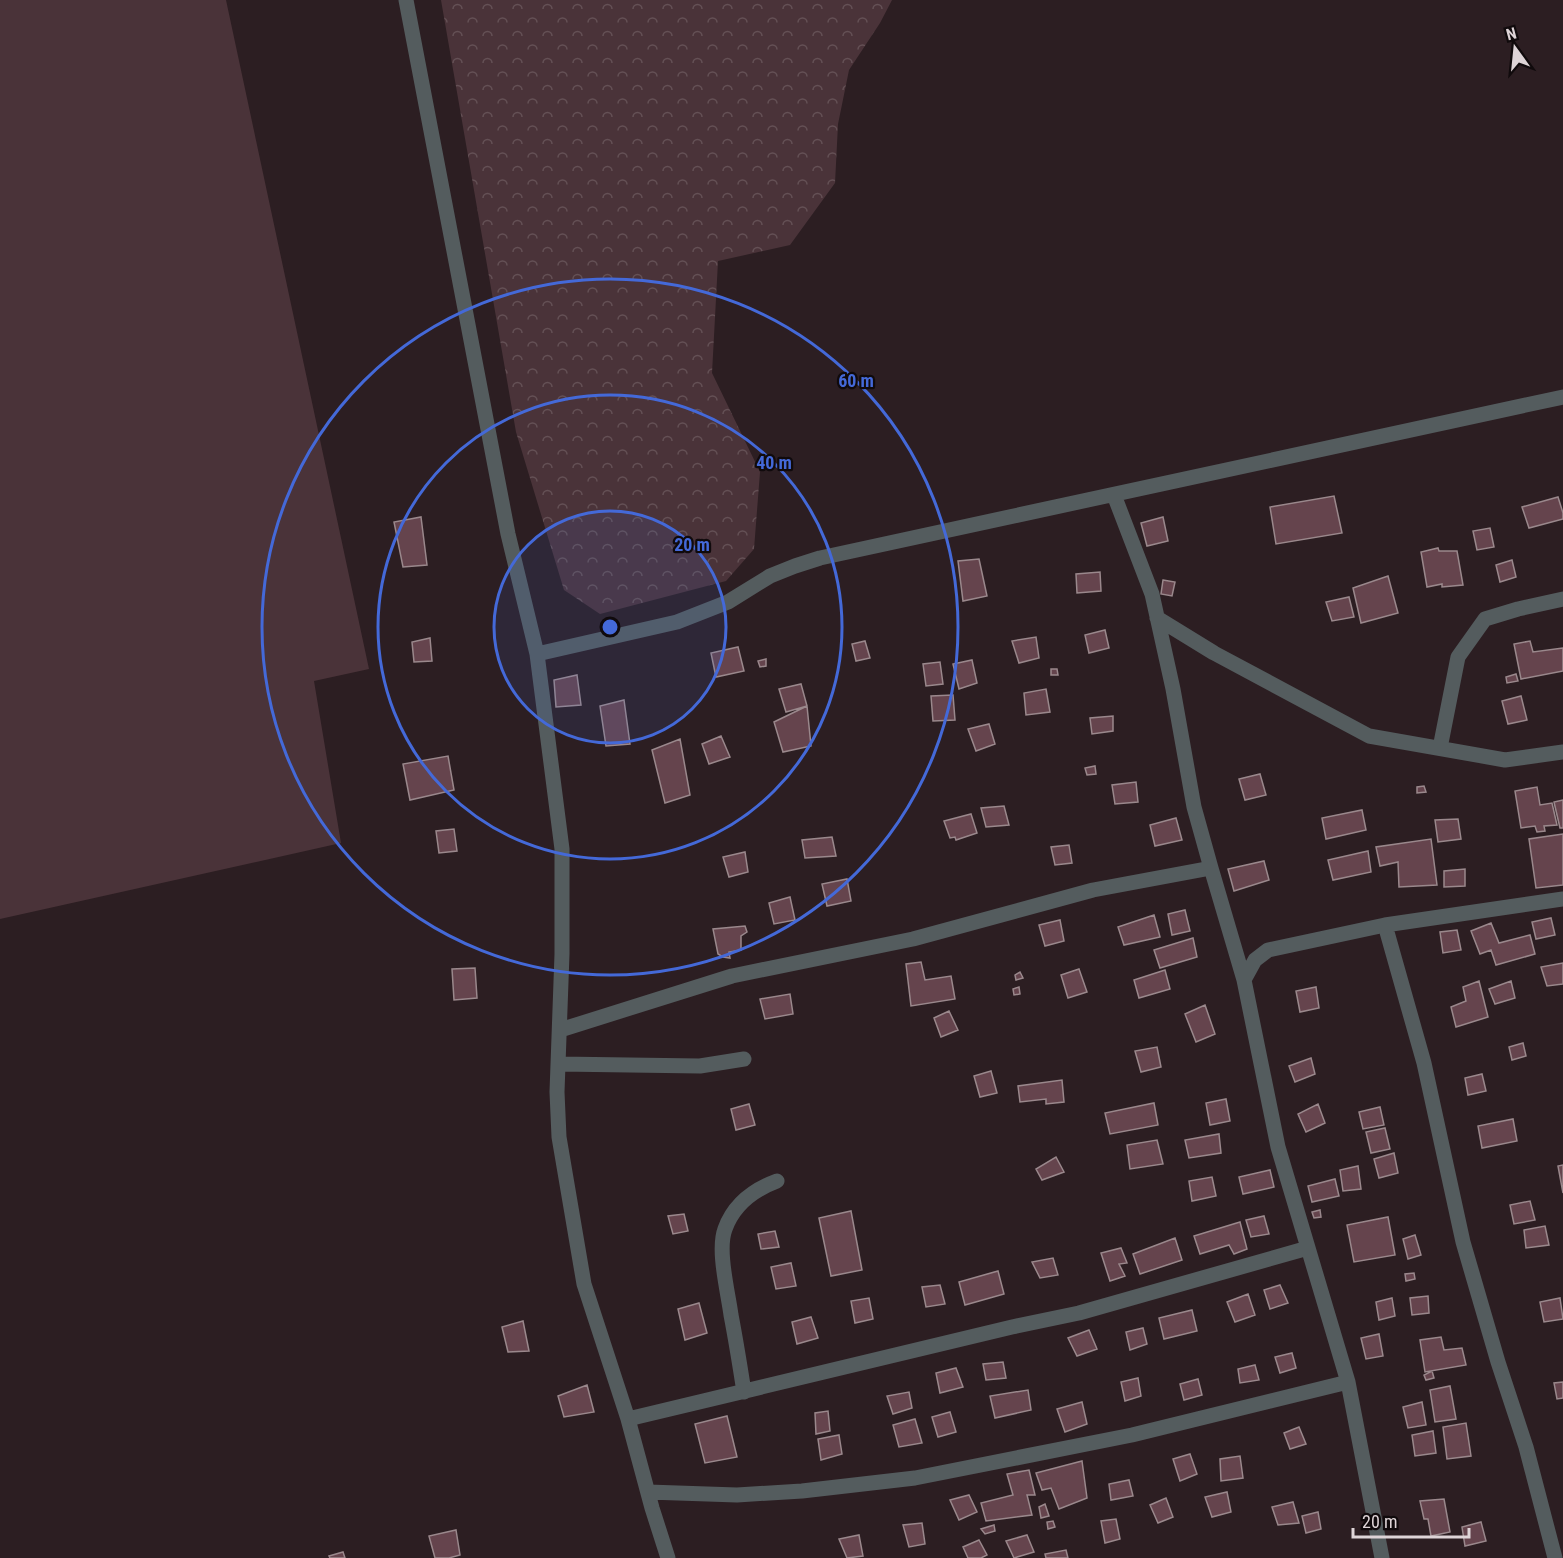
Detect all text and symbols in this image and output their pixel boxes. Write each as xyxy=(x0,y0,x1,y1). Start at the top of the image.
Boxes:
north arrow xyxy=(1485,18,1545,78)
text: N xyxy=(1504,24,1518,44)
text: 60 m xyxy=(838,370,874,391)
text: 40 m xyxy=(756,452,792,473)
text: 20 m xyxy=(674,534,710,555)
centre of rings xyxy=(600,617,620,637)
scale bar xyxy=(1353,1501,1468,1539)
text: 20 m xyxy=(1362,1511,1397,1532)

